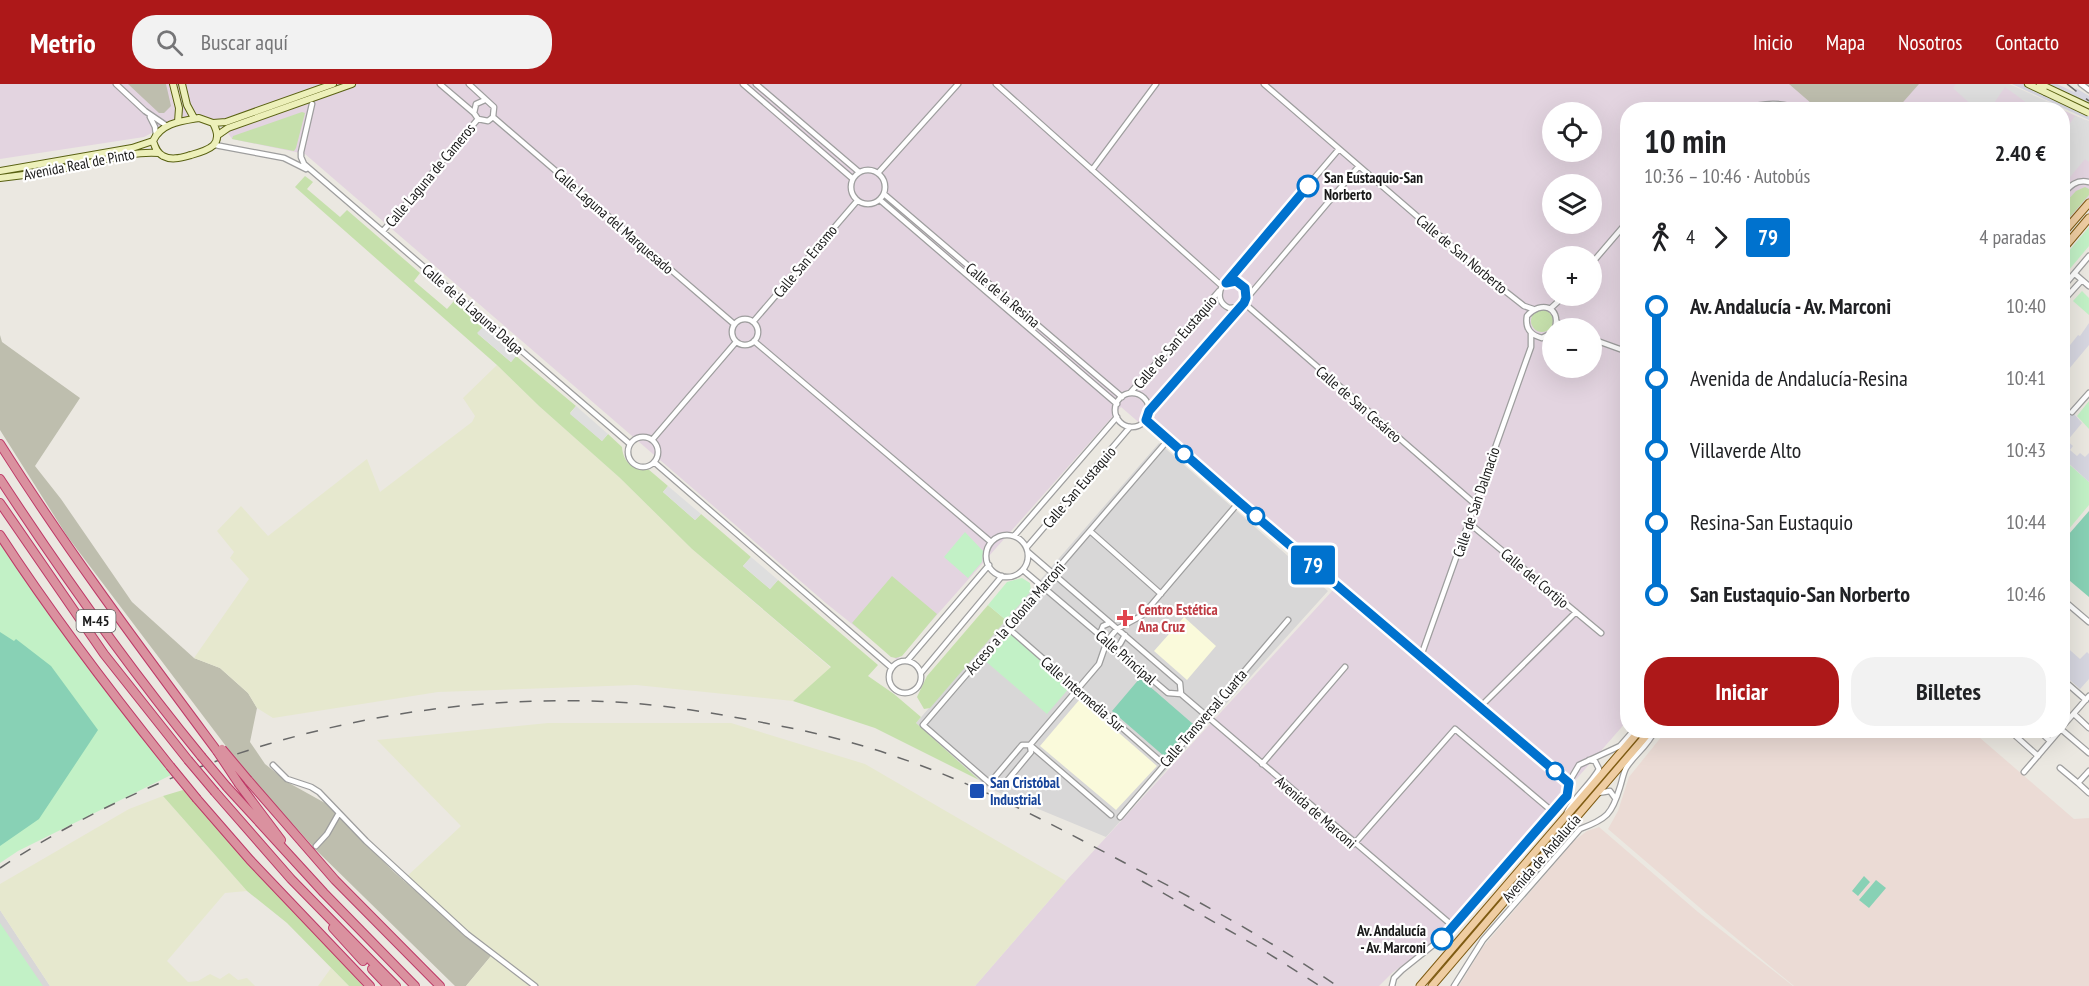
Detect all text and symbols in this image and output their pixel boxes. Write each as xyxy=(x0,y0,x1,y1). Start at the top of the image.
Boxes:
search box xyxy=(132,15,552,69)
text: Metrio xyxy=(30,24,96,61)
icon: search xyxy=(153,26,186,59)
text: Buscar aquí xyxy=(201,28,288,56)
text: Inicio xyxy=(1753,29,1793,56)
text: Mapa xyxy=(1826,29,1865,56)
text: Nosotros xyxy=(1898,29,1962,56)
text: Contacto xyxy=(1995,29,2059,56)
map controls xyxy=(1542,102,1602,378)
button: locate xyxy=(1542,102,1602,162)
street label: Calle Laguna de Cameros xyxy=(381,119,479,231)
text: 10 min xyxy=(1644,119,1726,162)
text: 2.40 € xyxy=(1995,139,2046,167)
street label: Avenida Real de Pinto xyxy=(22,144,136,184)
text: 10:36 – 10:46 · Autobús xyxy=(1644,163,1810,189)
street label: Calle Laguna del Marquesado xyxy=(550,164,678,278)
place label: San Eustaquio-San Norberto xyxy=(1324,168,1423,204)
button: layers xyxy=(1542,174,1602,234)
marker: San Eustaquio-San Norberto xyxy=(1297,175,1319,197)
street label: Calle de San Norberto xyxy=(1412,210,1512,298)
street label: Calle San Erasmo xyxy=(769,221,841,301)
icon: walk xyxy=(1644,221,1677,254)
icon: forward xyxy=(1704,221,1737,254)
text: 4 xyxy=(1686,224,1695,250)
text: 79 xyxy=(1758,224,1778,251)
text: 4 paradas xyxy=(1979,224,2046,250)
button: + xyxy=(1542,246,1602,306)
street label: Calle de la Resina xyxy=(962,258,1044,332)
street label: Calle de la Laguna Dalga xyxy=(418,260,528,358)
street label: Calle de San Eustaquio xyxy=(1129,291,1221,393)
text: Av. Andalucía - Av. Marconi xyxy=(1690,292,1891,320)
text: 10:40 xyxy=(2006,293,2046,319)
button: − xyxy=(1542,318,1602,378)
street label: Calle de San Cesáreo xyxy=(1312,362,1406,446)
text: Avenida de Andalucía-Resina xyxy=(1690,364,1908,392)
text: 10:41 xyxy=(2006,365,2046,391)
text: Villaverde Alto xyxy=(1690,436,1801,464)
text: 10:43 xyxy=(2006,437,2046,463)
street label: Calle San Eustaquio xyxy=(1038,442,1120,532)
street label: Calle de San Dalmacio xyxy=(1448,444,1504,560)
unlabelled marker xyxy=(1175,445,1193,463)
unlabelled marker xyxy=(1247,507,1265,525)
text: Resina-San Eustaquio xyxy=(1690,508,1853,536)
text: 10:44 xyxy=(2006,509,2046,535)
street label: Calle del Cortijo xyxy=(1497,544,1573,612)
line badge: 79 xyxy=(1286,546,1340,584)
text: 79 xyxy=(1303,552,1323,579)
street label: Acceso a la Colonia Marconi xyxy=(961,558,1069,678)
text: San Eustaquio-San Norberto xyxy=(1690,580,1910,608)
text: 10:46 xyxy=(2006,581,2046,607)
place label: Centro Estética Ana Cruz xyxy=(1137,600,1218,636)
marker: Centro Estética Ana Cruz xyxy=(1116,609,1134,627)
road number: M-45 xyxy=(76,610,116,632)
street label: Calle Principal xyxy=(1092,626,1161,689)
street label: Calle Intermedia Sur xyxy=(1037,652,1130,736)
button: Iniciar xyxy=(1644,657,1839,726)
button: Billetes xyxy=(1851,657,2046,726)
street label: Calle Transversal Cuarta xyxy=(1155,665,1251,771)
unlabelled marker xyxy=(1546,762,1564,780)
street label: Avenida de Marconi xyxy=(1272,772,1360,852)
place label: San Cristóbal Industrial xyxy=(990,773,1060,809)
marker: San Cristóbal Industrial xyxy=(968,782,986,800)
street label: Avenida de Andalucía xyxy=(1498,810,1584,906)
place label: Av. Andalucía - Av. Marconi xyxy=(1356,921,1426,957)
marker: Av. Andalucía - Av. Marconi xyxy=(1431,928,1453,950)

